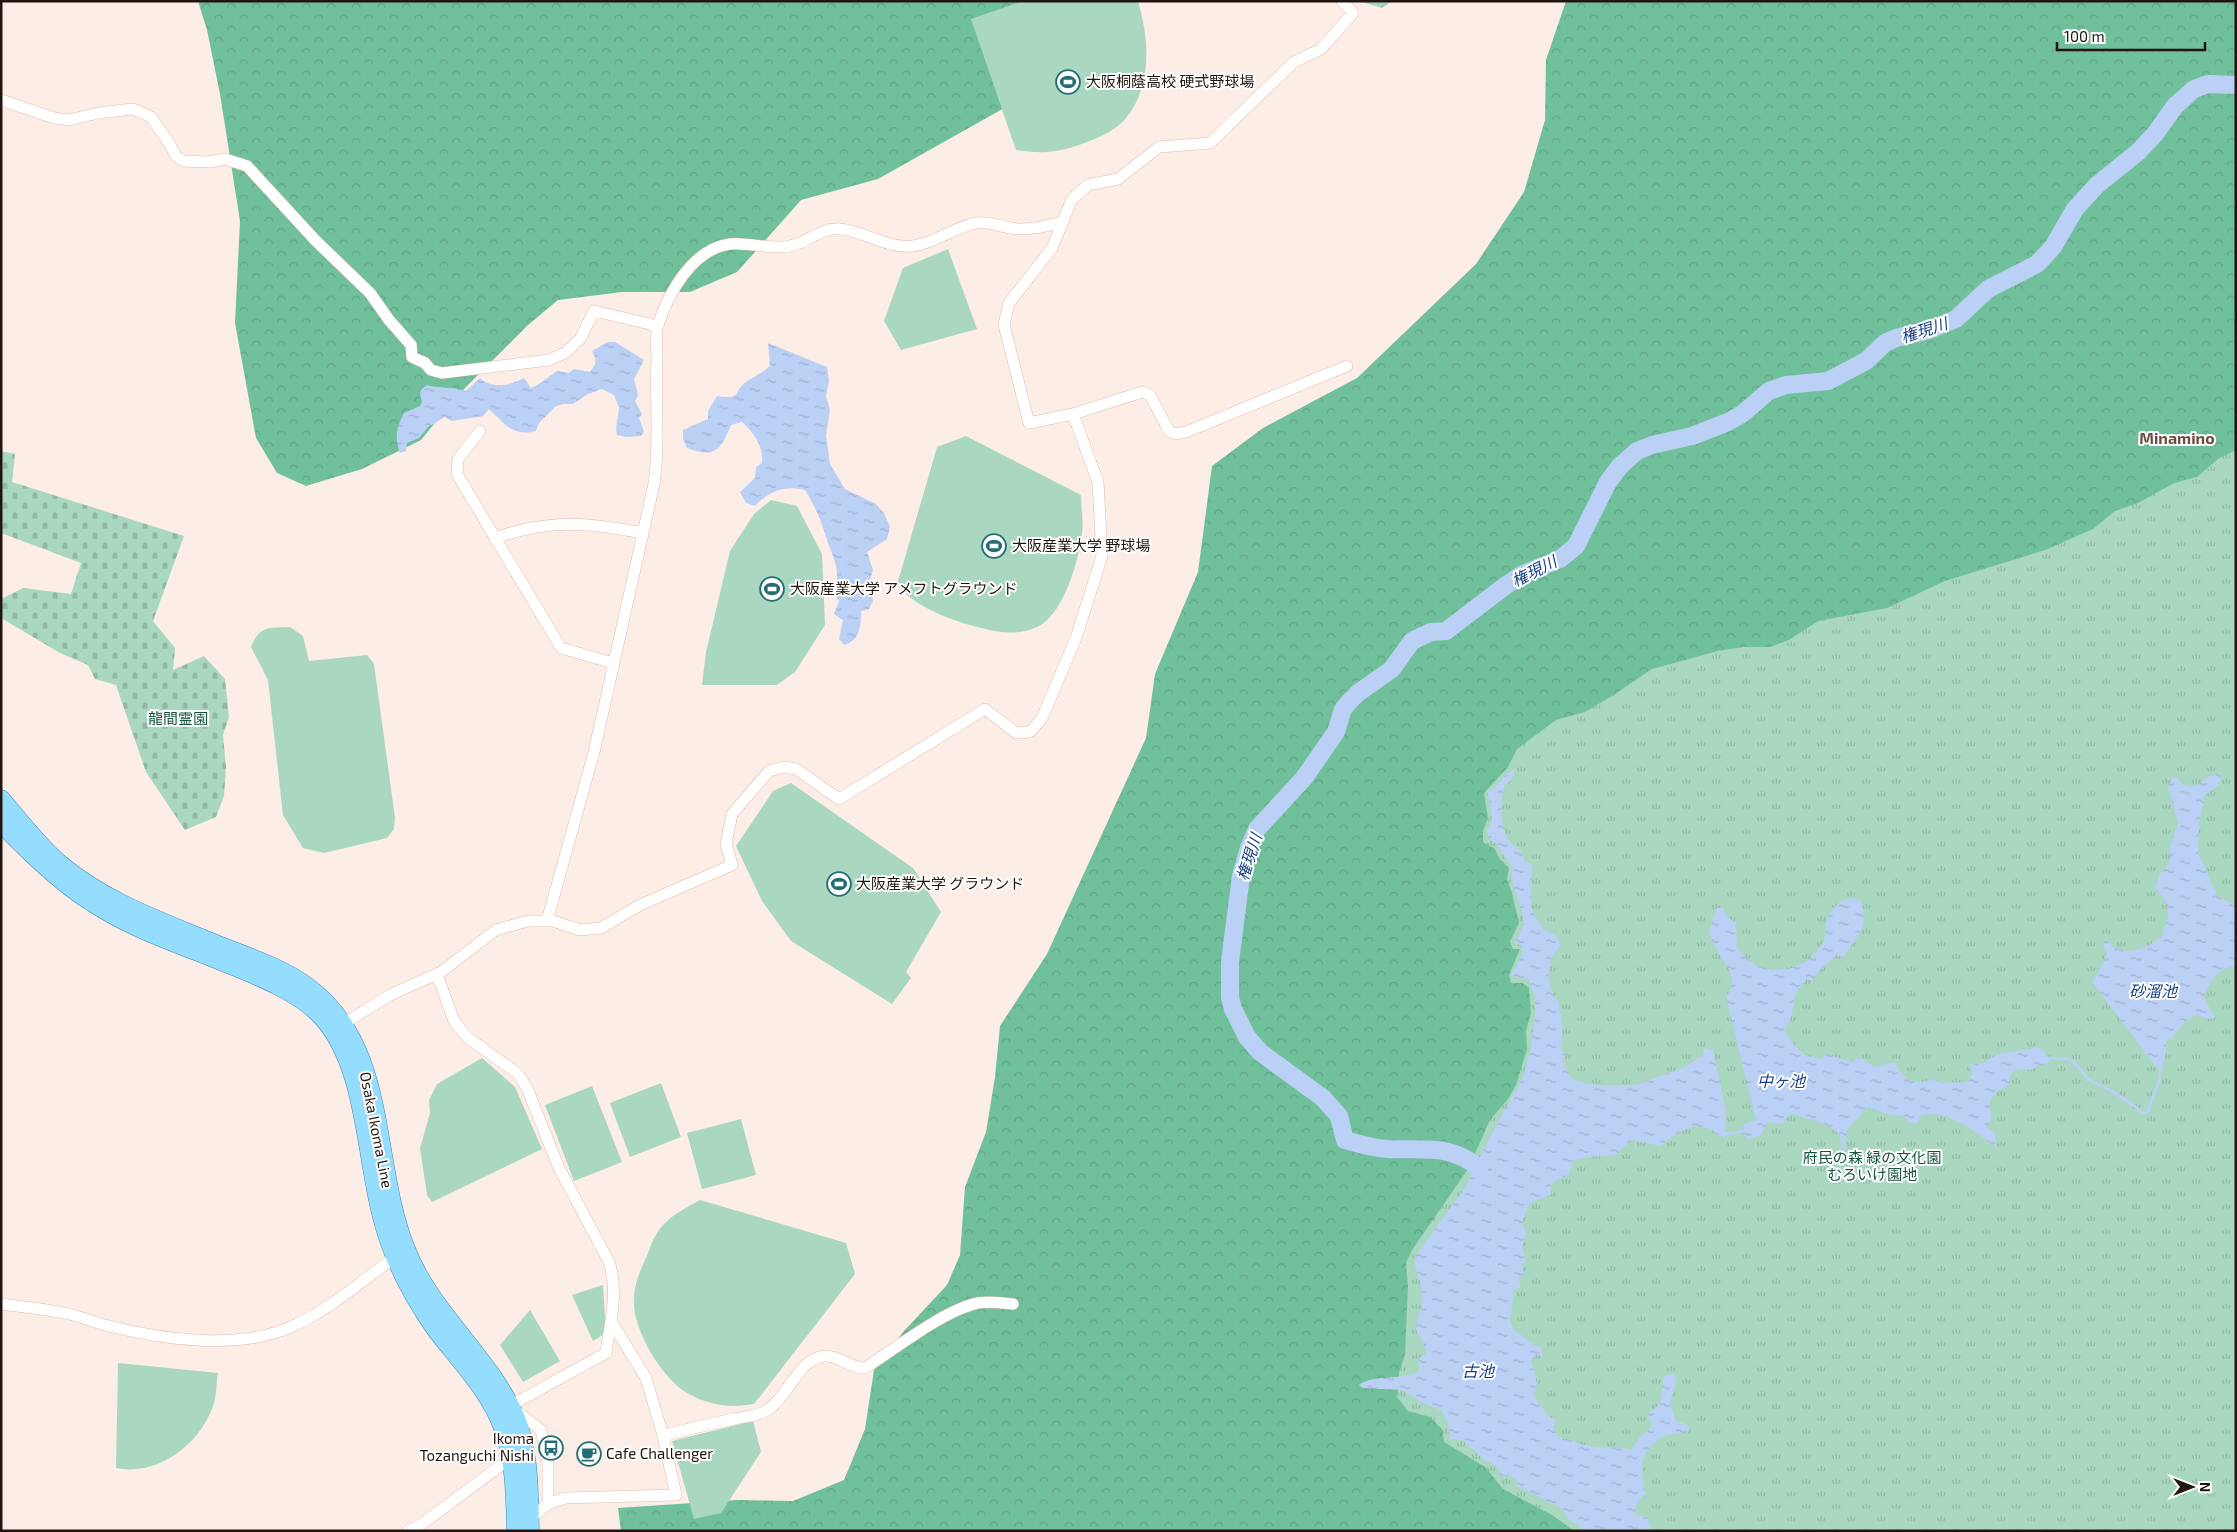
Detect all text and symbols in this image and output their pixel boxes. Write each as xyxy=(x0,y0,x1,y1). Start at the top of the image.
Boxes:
scale bar xyxy=(2057,20,2204,52)
text: 100 m xyxy=(2064,27,2105,45)
sports icon: 大阪桐蔭高校 硬式野球場 xyxy=(1055,69,1081,95)
place label: 大阪桐蔭高校 硬式野球場 xyxy=(1086,72,1254,90)
water label: 権現川 xyxy=(1898,312,1952,346)
district label: Minamino xyxy=(2139,428,2215,447)
sports icon: 大阪産業大学 野球場 xyxy=(981,533,1007,559)
place label: 大阪産業大学 野球場 xyxy=(1012,536,1150,554)
water label: 権現川 xyxy=(1508,550,1561,590)
sports icon: 大阪産業大学 アメフトグラウンド xyxy=(759,576,785,602)
place label: 大阪産業大学 アメフトグラウンド xyxy=(790,579,1018,597)
park label: 龍間霊園 xyxy=(148,709,208,727)
water label: 権現川 xyxy=(1232,829,1266,883)
sports icon: 大阪産業大学 グラウンド xyxy=(826,871,852,897)
place label: 大阪産業大学 グラウンド xyxy=(856,874,1024,892)
water label: 砂溜池 xyxy=(2129,981,2179,1000)
street label: Osaka Ikoma Line xyxy=(357,1070,397,1189)
water label: 中ヶ池 xyxy=(1757,1071,1807,1090)
park label: 府民の森 緑の文化園 むろいけ園地 xyxy=(1803,1148,1941,1183)
water label: 古池 xyxy=(1462,1361,1496,1380)
place label: Ikoma Tozanguchi Nishi xyxy=(419,1429,534,1464)
bus stop icon: Ikoma Tozanguchi Nishi xyxy=(538,1435,564,1461)
cafe icon: Cafe Challenger xyxy=(576,1441,602,1467)
place label: Cafe Challenger xyxy=(606,1444,713,1462)
north arrow xyxy=(2167,1462,2217,1512)
text: N xyxy=(2197,1482,2214,1492)

